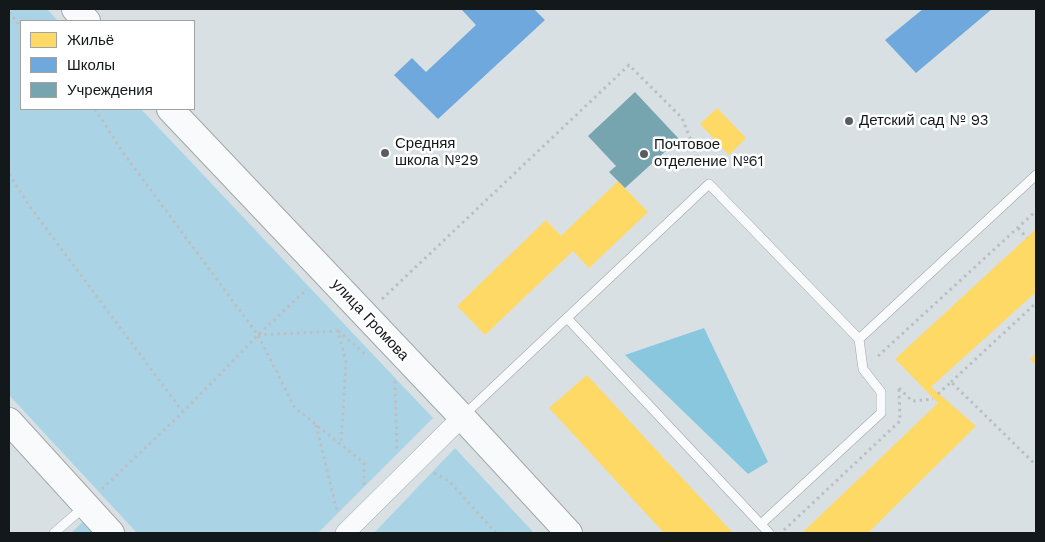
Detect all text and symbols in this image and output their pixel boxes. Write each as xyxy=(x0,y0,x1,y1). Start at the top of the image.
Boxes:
legend xyxy=(20,20,195,110)
text: Жильё xyxy=(67,31,114,49)
text: Школы xyxy=(67,56,115,74)
text: Учреждения xyxy=(67,81,153,99)
place label: Детский сад № 93 xyxy=(859,112,989,130)
marker: Детский сад № 93 xyxy=(843,115,855,127)
place label: Средняя школа №29 xyxy=(395,135,478,170)
place label: Почтовое отделение №61 xyxy=(654,136,764,171)
marker: Средняя школа №29 xyxy=(379,147,391,159)
marker: Почтовое отделение №61 xyxy=(638,148,650,160)
street label: улица Громова xyxy=(328,275,412,365)

